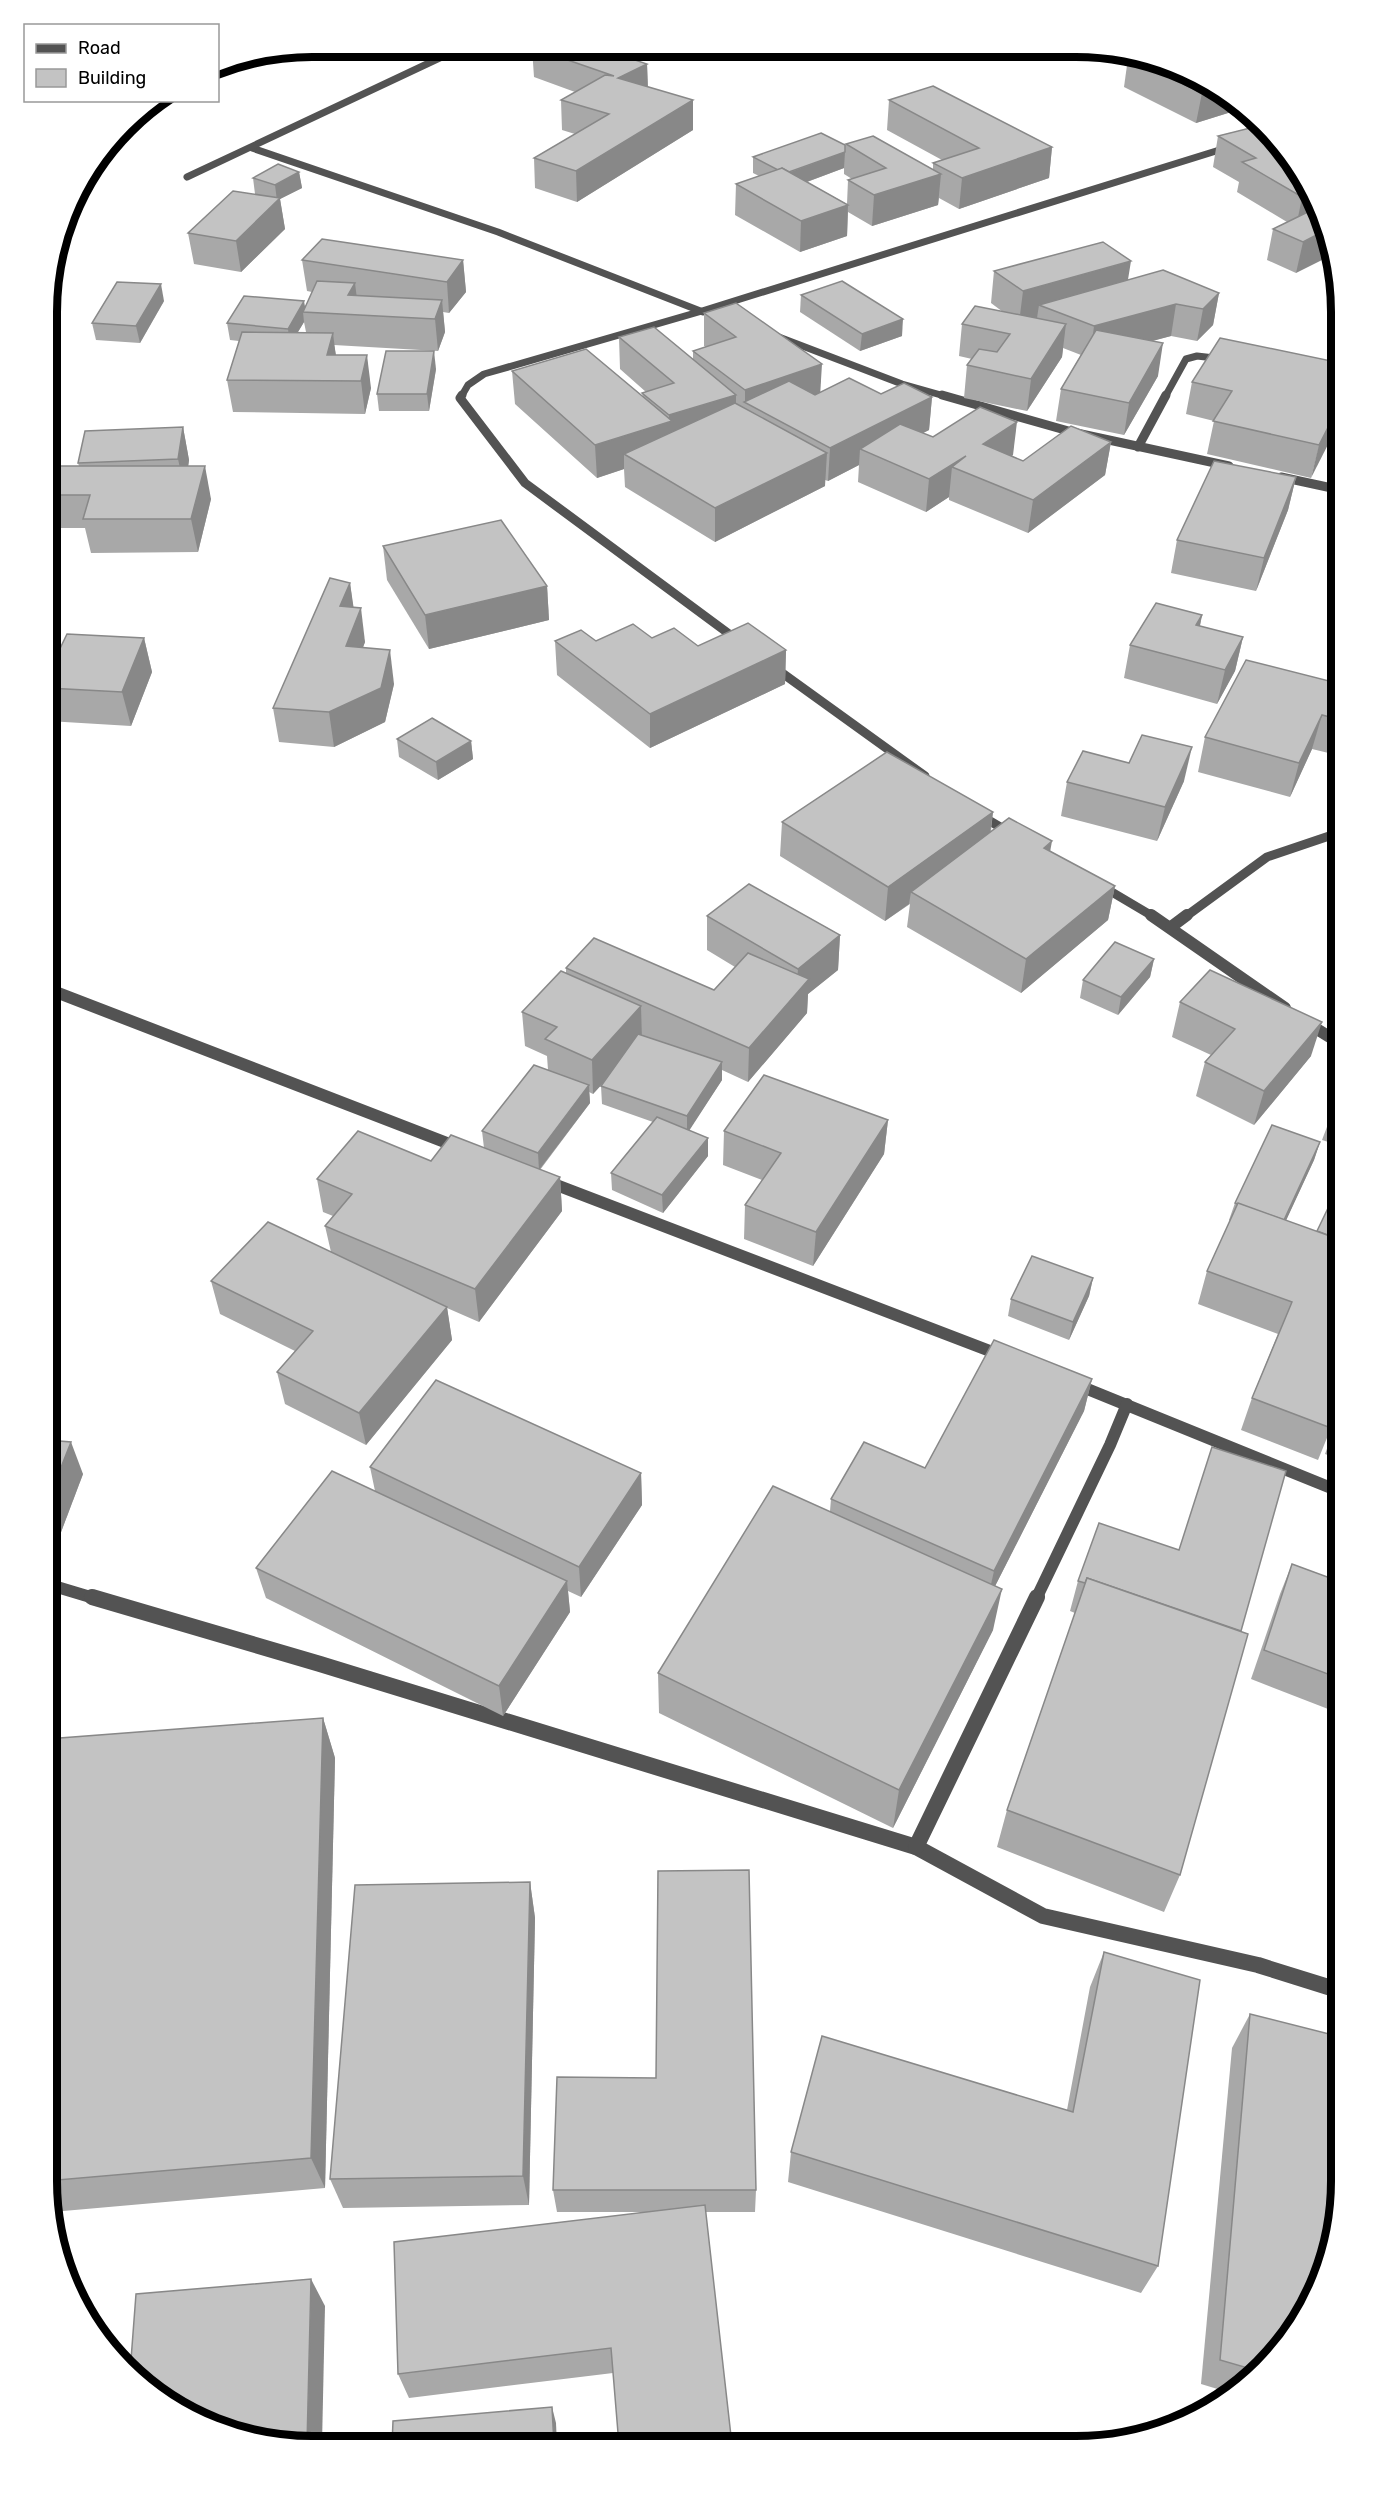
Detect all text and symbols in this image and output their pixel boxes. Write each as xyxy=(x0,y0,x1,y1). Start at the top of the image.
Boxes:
legend xyxy=(24,24,219,102)
text: Road xyxy=(78,37,121,59)
text: Building xyxy=(78,67,146,89)

